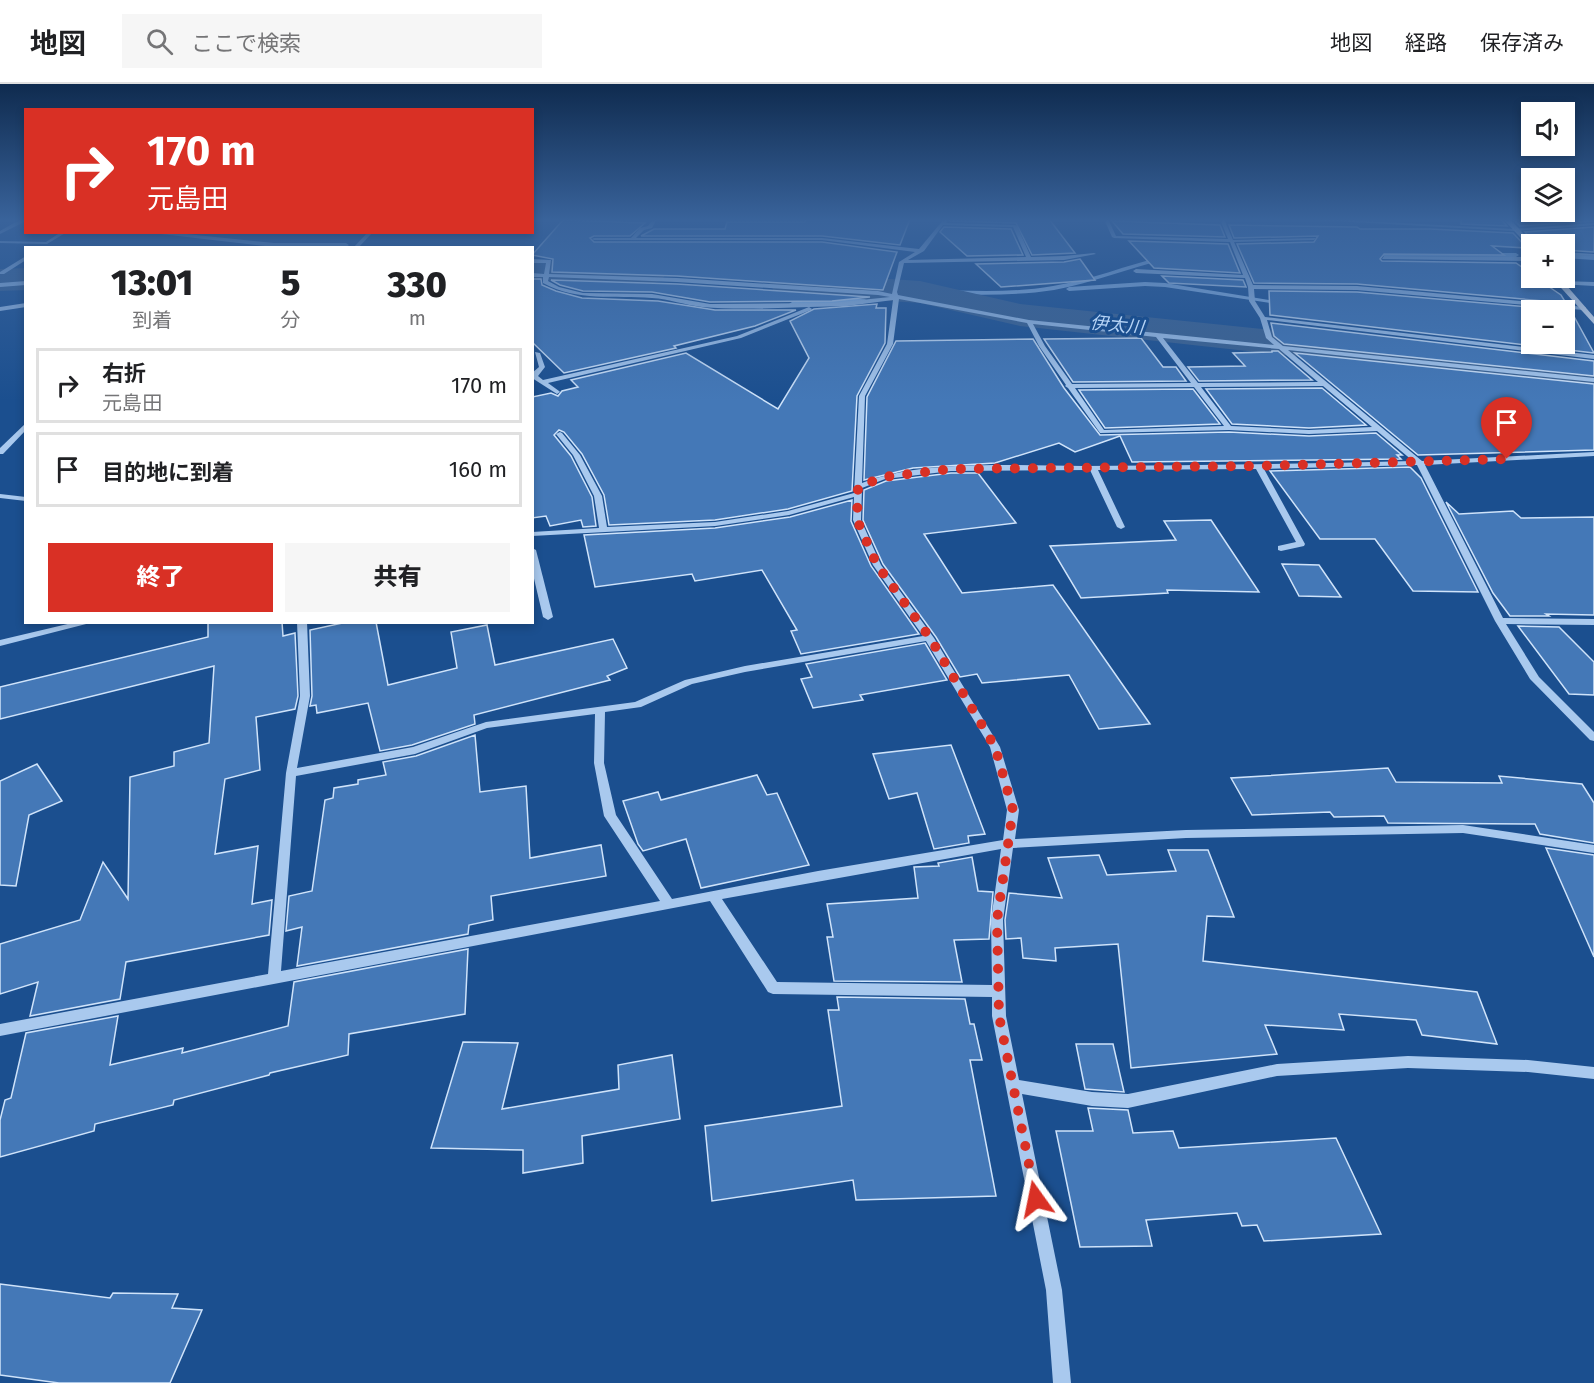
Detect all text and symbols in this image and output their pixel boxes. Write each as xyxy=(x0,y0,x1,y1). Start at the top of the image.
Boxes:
search box xyxy=(122,14,542,68)
icon: search xyxy=(143,25,176,58)
text: 地図 xyxy=(30,27,86,60)
text: ここで検索 xyxy=(191,30,301,57)
text: 地図 xyxy=(1330,30,1372,56)
text: 経路 xyxy=(1405,30,1447,56)
text: 保存済み xyxy=(1480,30,1564,56)
map controls xyxy=(1521,102,1575,354)
button: sound xyxy=(1521,102,1575,156)
text: 170 m xyxy=(147,126,256,176)
icon: right xyxy=(48,132,126,210)
button: layers xyxy=(1521,168,1575,222)
text: 元島田 xyxy=(147,183,228,215)
button: + xyxy=(1521,234,1575,288)
text: 13:01 xyxy=(111,261,193,305)
text: 5 xyxy=(281,261,300,305)
text: 330 xyxy=(388,263,447,307)
button: − xyxy=(1521,300,1575,354)
text: m xyxy=(409,306,426,330)
text: 到着 xyxy=(132,308,172,332)
text: 分 xyxy=(280,308,300,332)
water label: 伊太川 xyxy=(1089,311,1147,339)
text: 右折 xyxy=(102,360,146,387)
icon: right xyxy=(51,369,84,402)
text: 170 m xyxy=(451,372,507,399)
text: 元島田 xyxy=(102,391,162,415)
pin xyxy=(1481,397,1532,459)
icon: arrive xyxy=(1490,406,1523,439)
icon: arrive xyxy=(51,453,84,486)
text: 160 m xyxy=(449,456,507,483)
text: 目的地に到着 xyxy=(102,459,234,486)
button: 終了 xyxy=(48,543,273,612)
button: 共有 xyxy=(285,543,510,612)
position arrow xyxy=(1004,1167,1068,1231)

